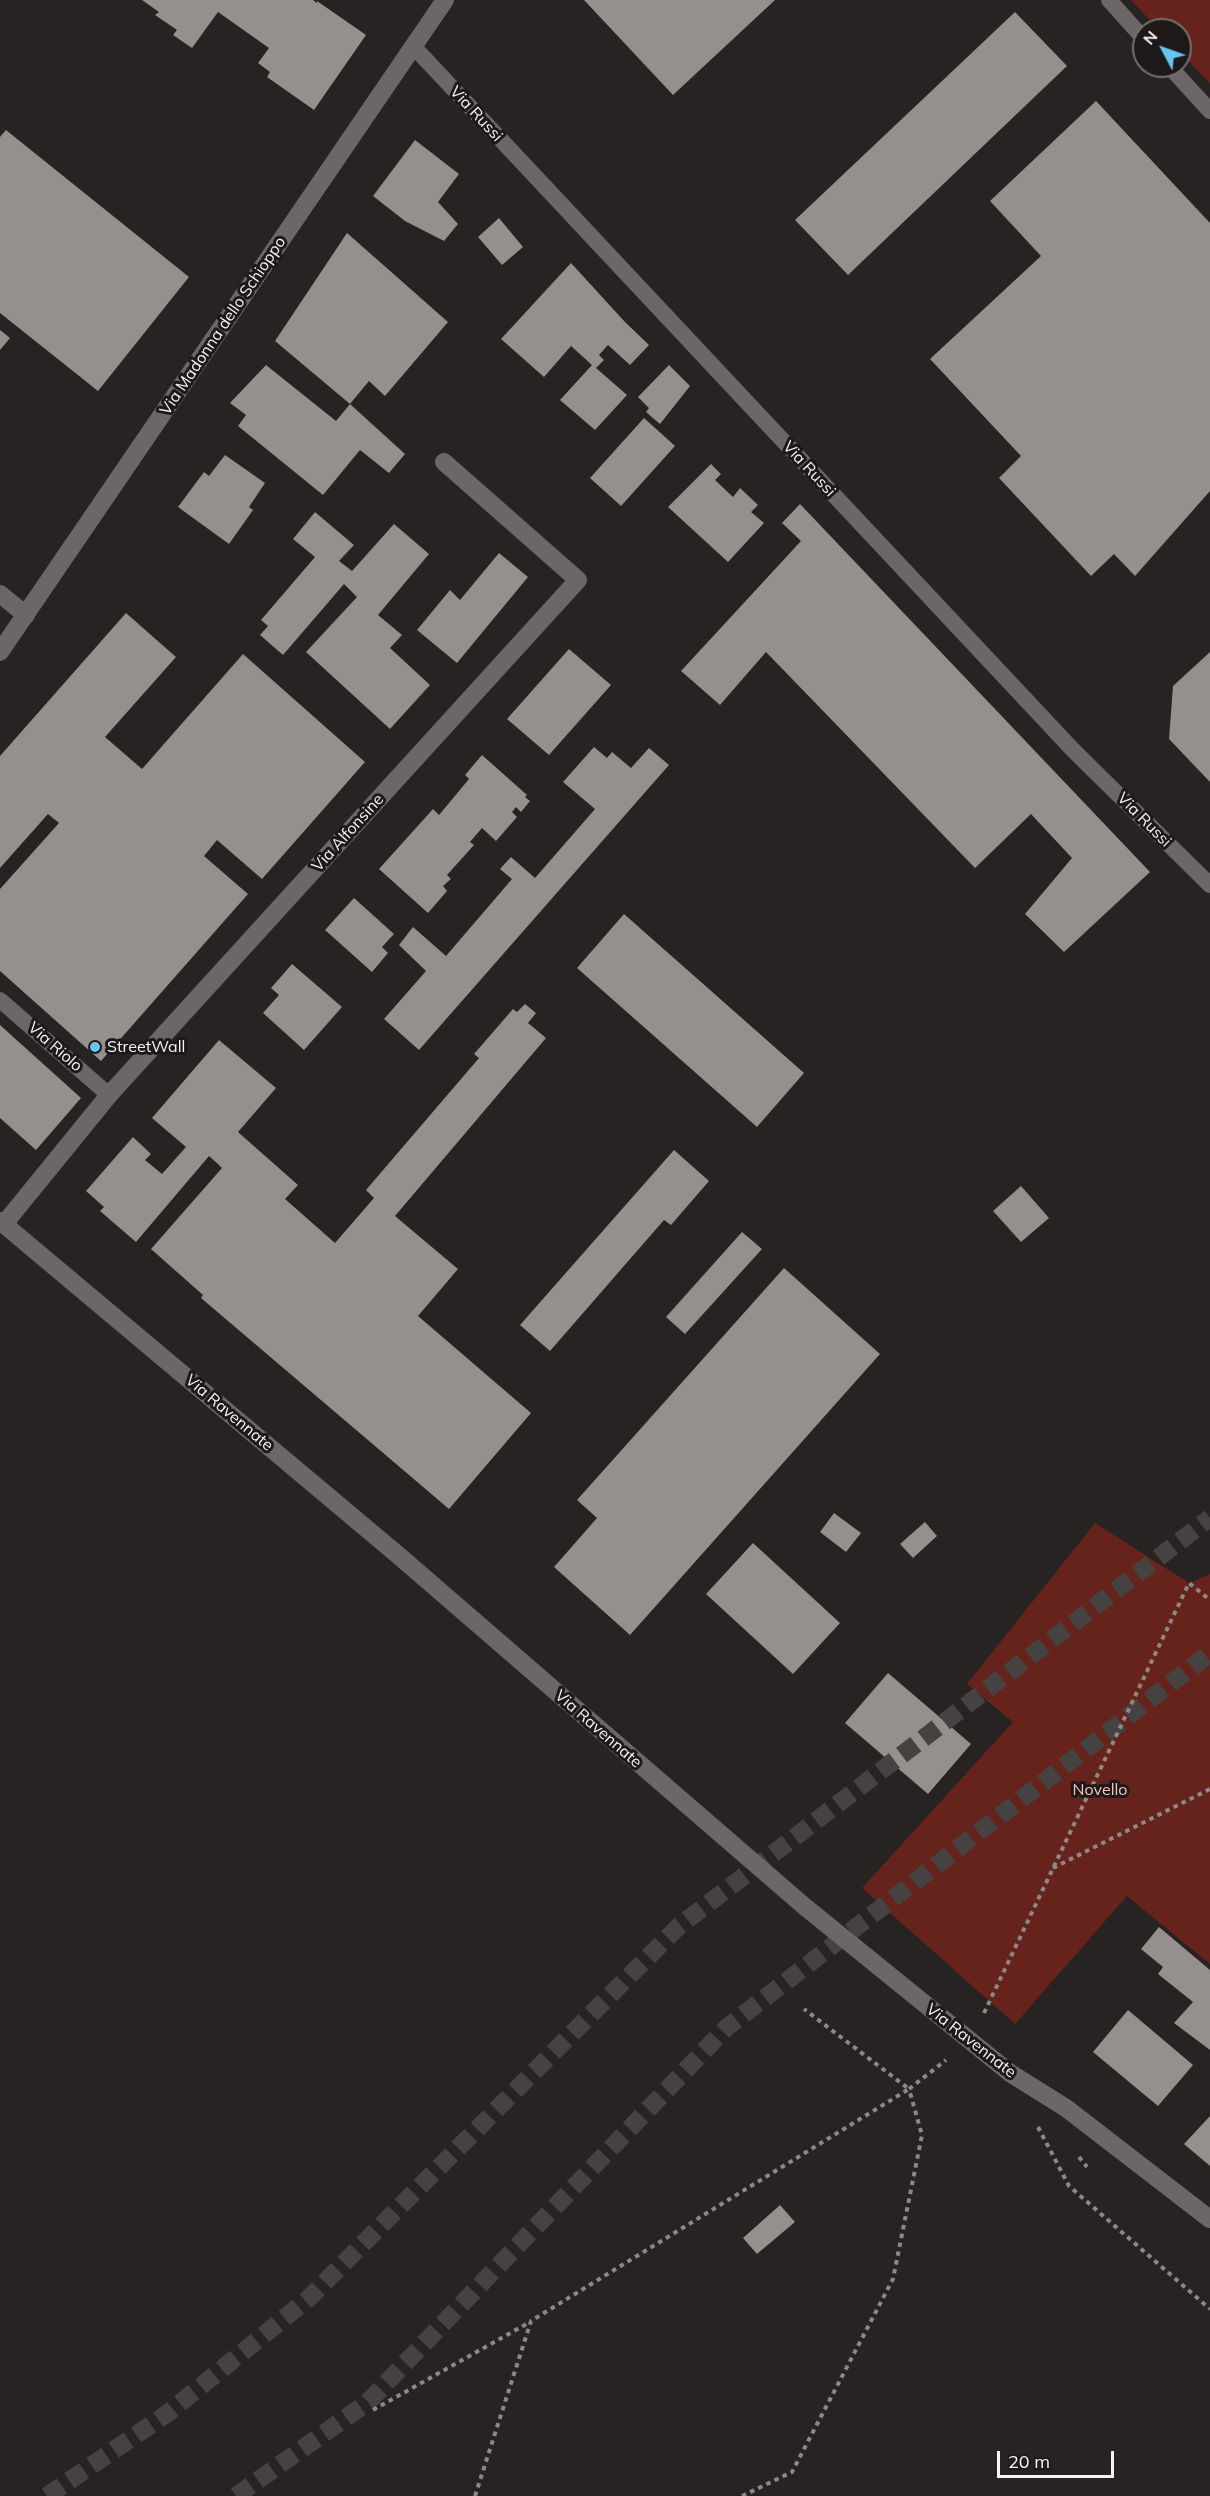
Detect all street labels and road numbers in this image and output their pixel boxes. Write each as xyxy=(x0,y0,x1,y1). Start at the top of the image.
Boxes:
street label: Via Russi xyxy=(446,82,506,146)
street label: Via Madonna dello Schioppo xyxy=(156,233,290,419)
street label: Via Russi xyxy=(779,437,839,501)
street label: Via Russi xyxy=(1113,789,1175,851)
street label: Via Alfonsine xyxy=(308,790,388,876)
street label: Via Riolo xyxy=(24,1018,86,1076)
street label: Via Ravennate xyxy=(181,1371,277,1455)
street label: Via Ravennate xyxy=(551,1686,645,1772)
street label: Via Ravennate xyxy=(922,2000,1020,2082)

